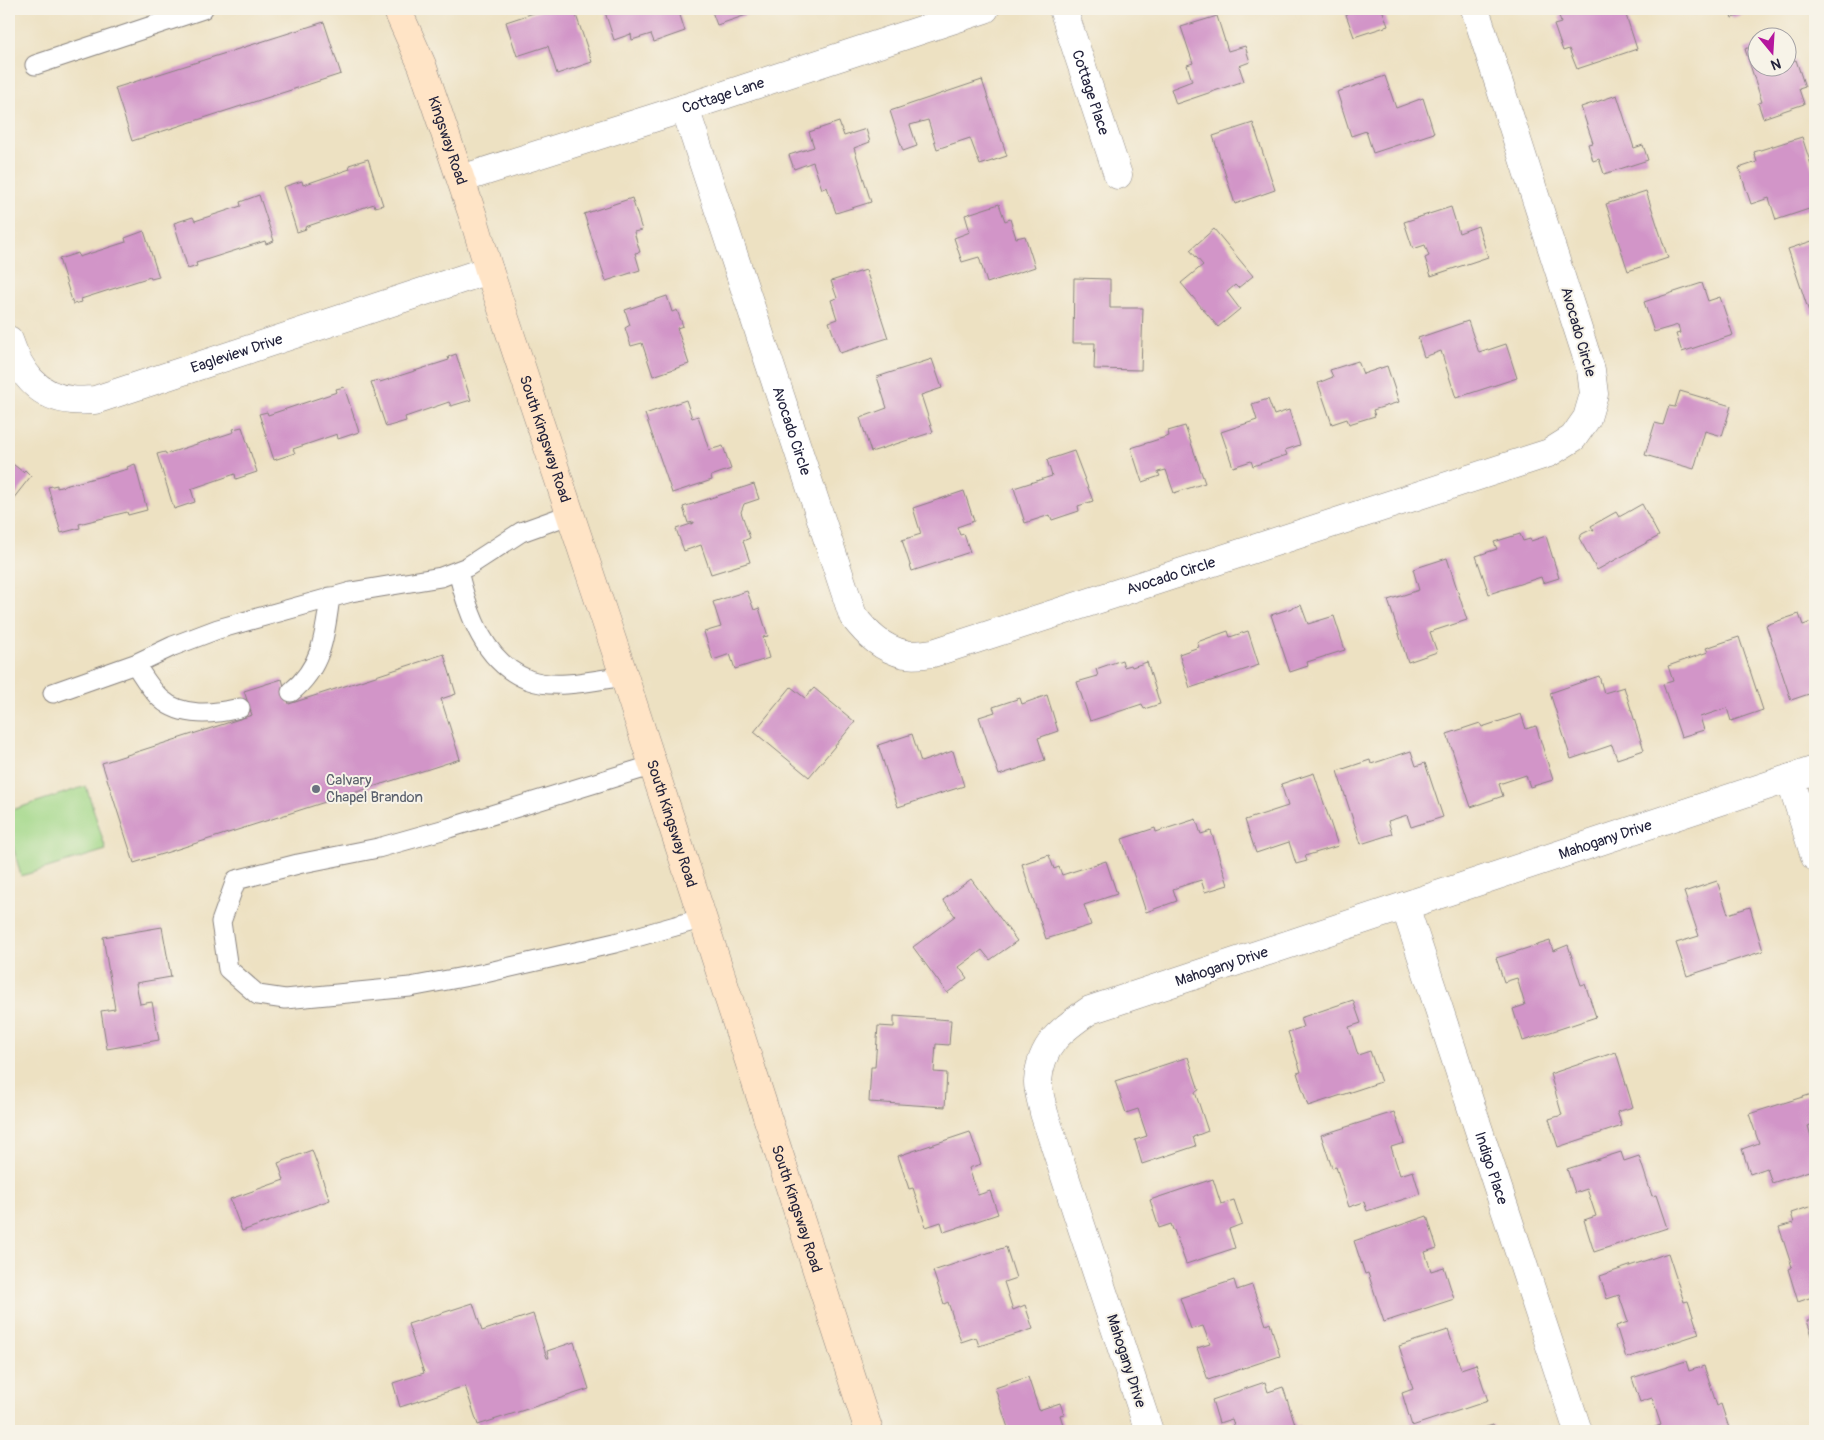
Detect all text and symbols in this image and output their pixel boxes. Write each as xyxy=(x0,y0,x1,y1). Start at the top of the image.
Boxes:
north arrow xyxy=(1746,28,1796,78)
street label: Cottage Place xyxy=(1068,48,1114,138)
text: N xyxy=(1769,54,1783,73)
street label: Cottage Lane xyxy=(679,73,767,118)
street label: Kingsway Road xyxy=(424,94,471,187)
street label: Avocado Circle xyxy=(1556,285,1600,380)
street label: Eagleview Drive xyxy=(188,329,286,377)
street label: South Kingsway Road xyxy=(515,373,575,505)
street label: Avocado Circle xyxy=(768,384,815,478)
street label: Avocado Circle xyxy=(1124,552,1218,599)
street label: South Kingsway Road xyxy=(642,757,701,890)
place label: Calvary Chapel Brandon xyxy=(326,771,423,807)
marker: Calvary Chapel Brandon xyxy=(310,783,322,795)
street label: Mahogany Drive xyxy=(1556,815,1655,864)
street label: Mahogany Drive xyxy=(1173,942,1271,991)
street label: Indigo Place xyxy=(1471,1129,1512,1208)
street label: South Kingsway Road xyxy=(767,1143,826,1275)
street label: Mahogany Drive xyxy=(1102,1312,1150,1411)

